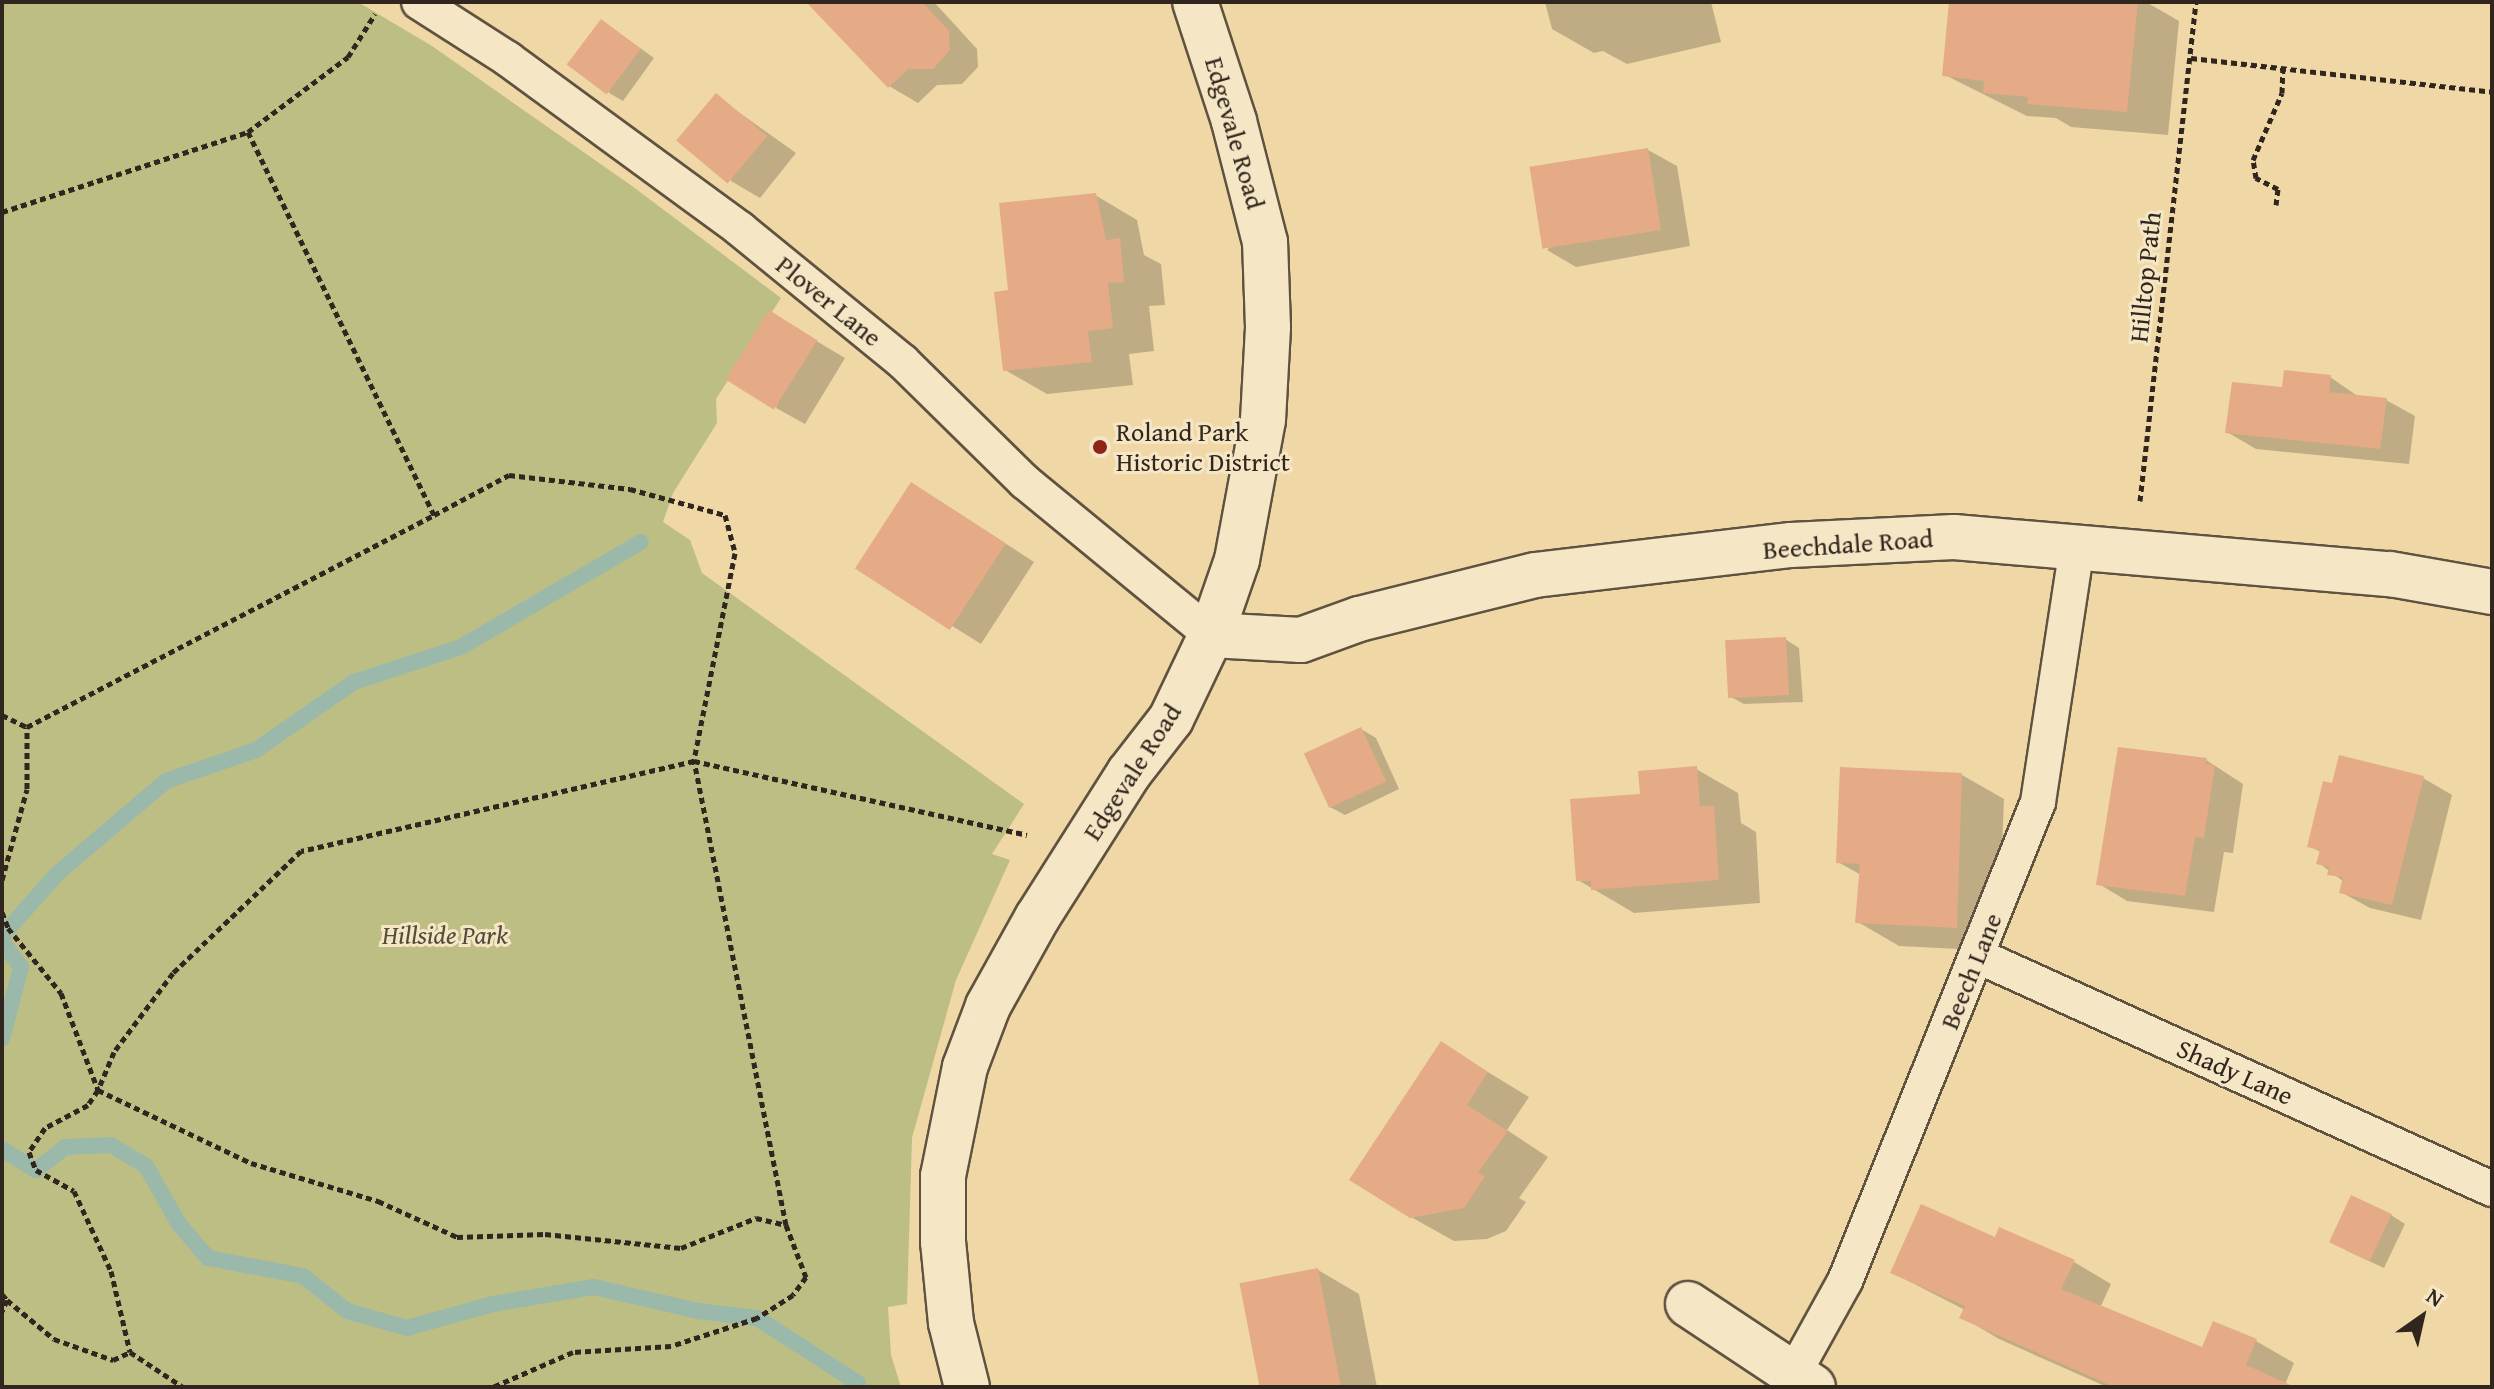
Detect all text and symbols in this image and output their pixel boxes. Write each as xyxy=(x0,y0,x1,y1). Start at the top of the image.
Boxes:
street label: Edgevale Road xyxy=(1198,53,1272,213)
street label: Hilltop Path xyxy=(2123,210,2167,344)
street label: Plover Lane xyxy=(770,249,888,353)
place label: Roland Park Historic District xyxy=(1116,416,1290,478)
marker: Roland Park Historic District xyxy=(1091,438,1109,456)
street label: Beechdale Road xyxy=(1762,522,1934,566)
street label: Edgevale Road xyxy=(1076,698,1188,846)
street label: Beech Lane xyxy=(1934,908,2008,1034)
park label: Hillside Park xyxy=(382,919,508,951)
street label: Shady Lane xyxy=(2172,1033,2298,1111)
north arrow xyxy=(2382,1277,2462,1357)
text: N xyxy=(2420,1280,2450,1314)

